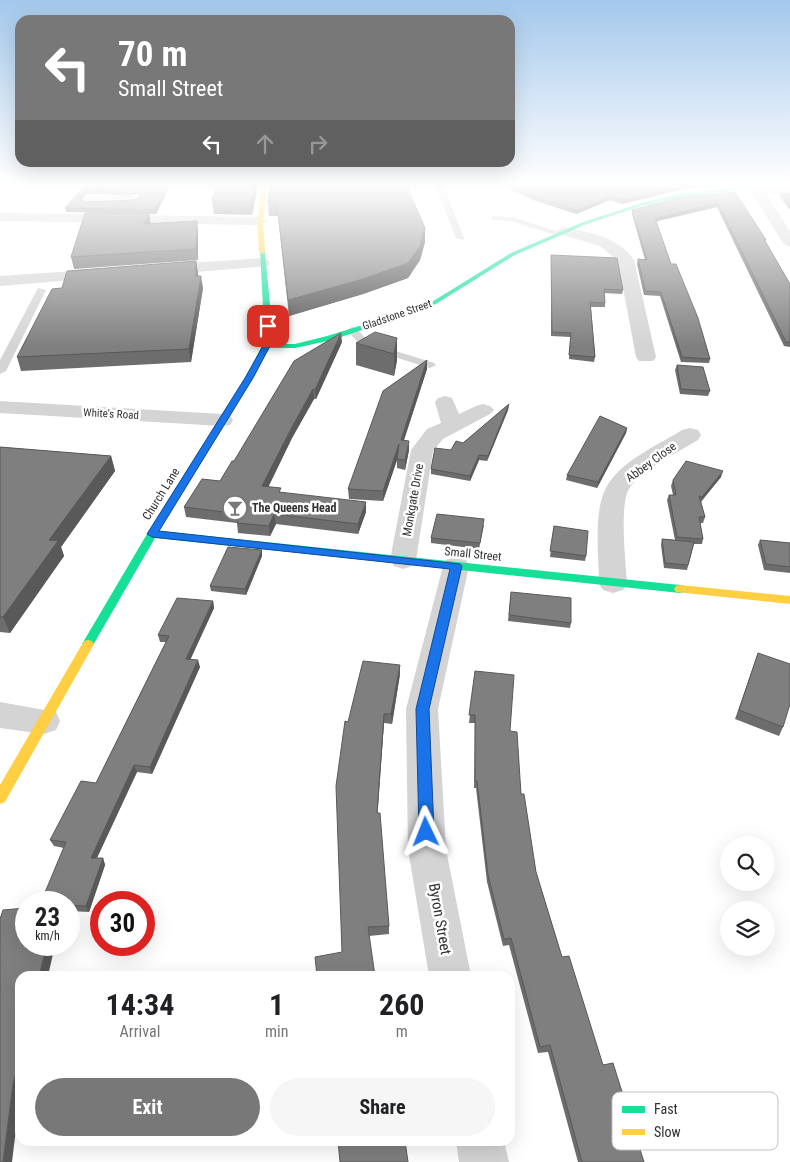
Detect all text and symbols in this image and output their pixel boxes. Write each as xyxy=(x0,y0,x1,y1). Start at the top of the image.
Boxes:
text: 70 m xyxy=(118,34,187,75)
icon: left xyxy=(35,35,100,100)
text: Small Street xyxy=(118,76,223,101)
icon: left xyxy=(198,130,226,158)
icon: ahead xyxy=(251,130,279,158)
icon: right xyxy=(304,130,332,158)
street label: Gladstone Street xyxy=(361,297,433,333)
pin xyxy=(247,305,289,347)
icon: arrive xyxy=(254,312,282,340)
street label: White's Road xyxy=(83,406,139,422)
street label: Abbey Close xyxy=(623,439,679,485)
street label: Monkgate Drive xyxy=(400,462,426,538)
street label: Church Lane xyxy=(139,465,183,523)
bar icon: The Queens Head xyxy=(222,495,248,521)
place label: The Queens Head xyxy=(252,501,336,515)
street label: Small Street xyxy=(444,544,503,564)
position arrow xyxy=(399,805,451,857)
map controls xyxy=(720,836,775,956)
button: search xyxy=(720,836,775,891)
street label: Byron Street xyxy=(425,882,455,956)
speed limit sign: 30 xyxy=(90,891,155,956)
button: layers xyxy=(720,901,775,956)
text: 23 xyxy=(35,903,60,932)
text: km/h xyxy=(35,929,60,943)
text: 14:34 xyxy=(106,987,174,1022)
text: 1 xyxy=(269,987,284,1022)
text: 260 xyxy=(379,987,424,1022)
text: Arrival xyxy=(120,1022,160,1041)
text: min xyxy=(265,1022,288,1041)
text: m xyxy=(396,1022,408,1041)
button: Exit xyxy=(35,1078,260,1136)
button: Share xyxy=(270,1078,495,1136)
legend xyxy=(612,1092,778,1150)
text: Fast xyxy=(654,1101,678,1117)
text: Slow xyxy=(654,1124,681,1140)

